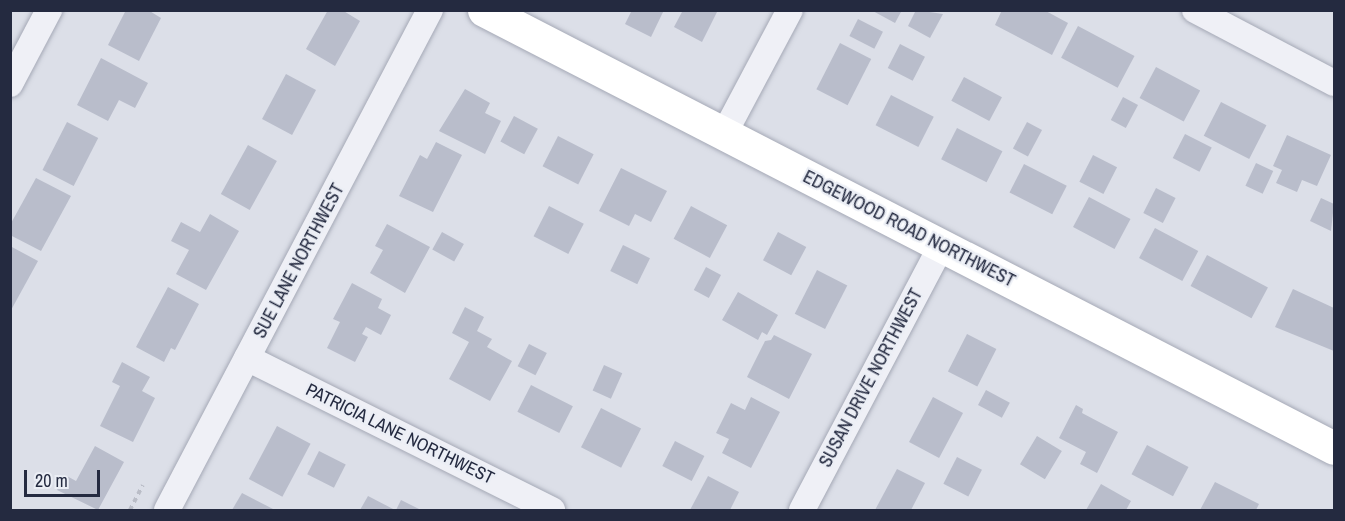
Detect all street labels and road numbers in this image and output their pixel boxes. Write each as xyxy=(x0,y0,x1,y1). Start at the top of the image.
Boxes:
street label: EDGEWOOD ROAD NORTHWEST xyxy=(799,166,1019,292)
street label: SUE LANE NORTHWEST xyxy=(249,180,349,342)
street label: SUSAN DRIVE NORTHWEST xyxy=(815,285,927,471)
street label: PATRICIA LANE NORTHWEST xyxy=(302,379,498,489)

